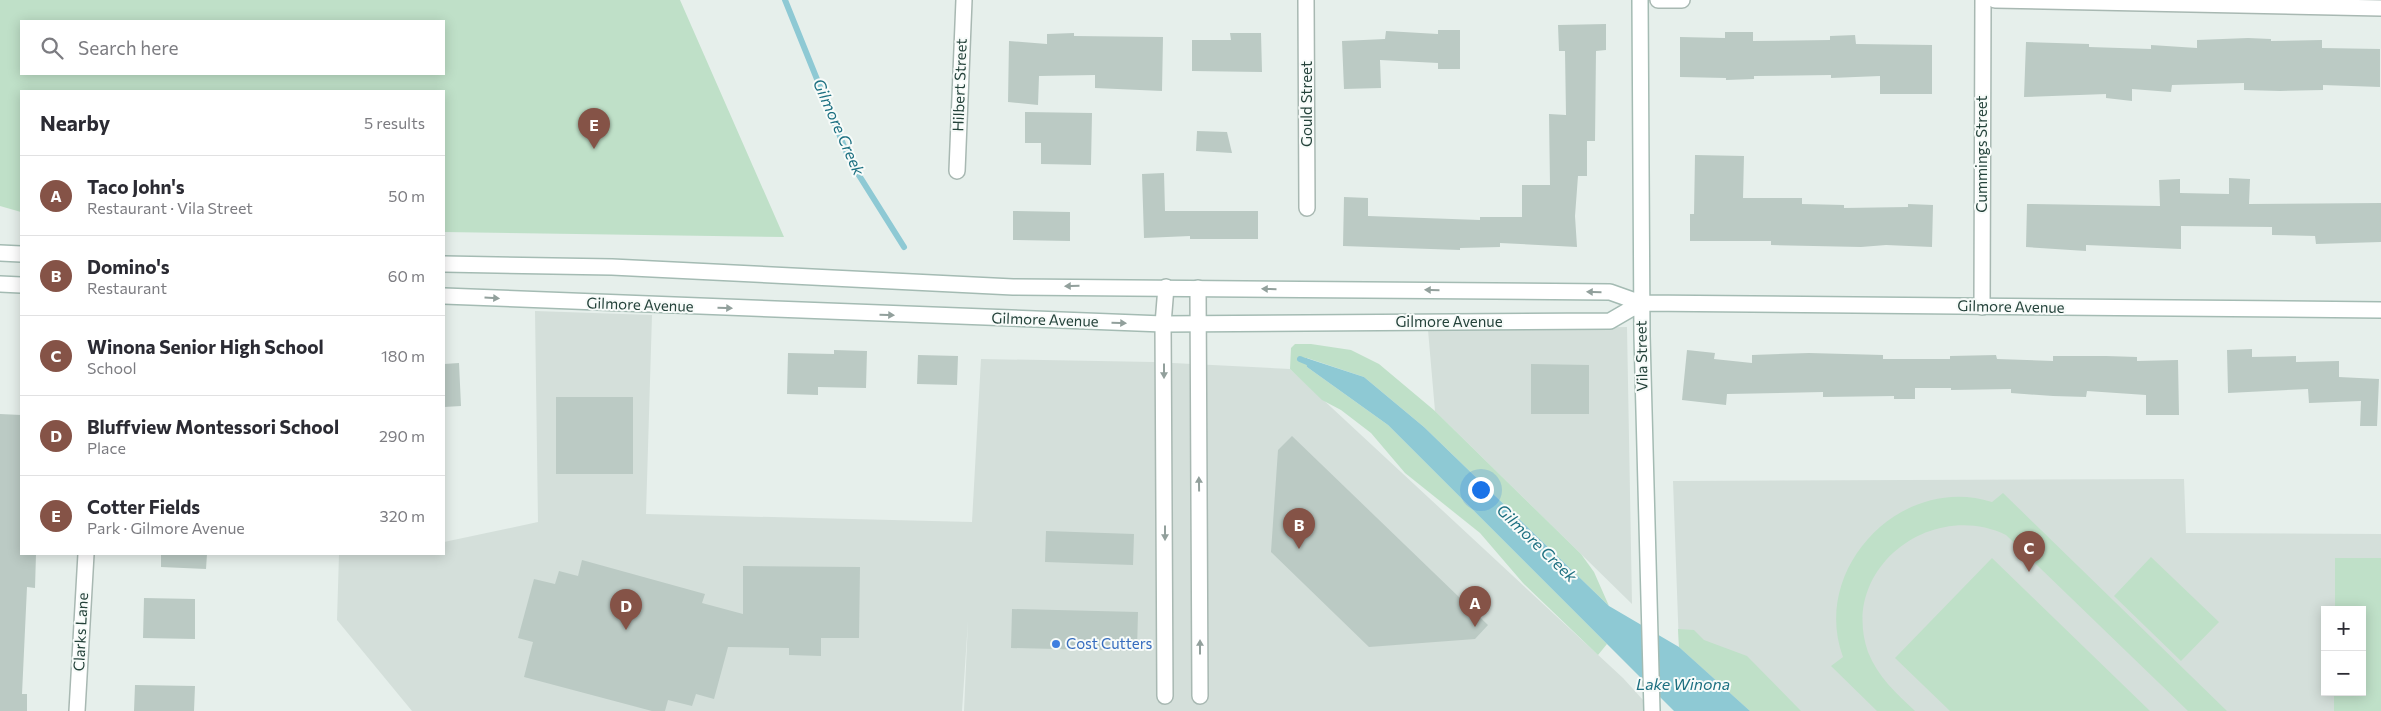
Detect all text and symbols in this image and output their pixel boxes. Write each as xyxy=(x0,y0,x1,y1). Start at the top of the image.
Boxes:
search box xyxy=(20,20,445,75)
icon: search xyxy=(38,34,66,62)
text: Search here xyxy=(78,36,178,59)
street label: Hilbert Street xyxy=(948,38,970,132)
street label: Gould Street xyxy=(1297,61,1315,147)
water label: Gilmore Creek xyxy=(810,76,869,178)
street label: Cummings Street xyxy=(1972,95,1990,213)
pin: E xyxy=(578,108,610,149)
text: Nearby xyxy=(40,110,110,135)
text: 5 results xyxy=(364,113,425,132)
text: Taco John's xyxy=(87,175,185,198)
text: A xyxy=(50,186,62,205)
text: 50 m xyxy=(388,186,425,205)
text: Restaurant · Vila Street xyxy=(87,198,253,217)
text: Domino's xyxy=(87,255,170,278)
text: B xyxy=(51,266,61,285)
text: 60 m xyxy=(388,266,425,285)
text: Restaurant xyxy=(87,278,167,297)
one-way arrow xyxy=(1064,282,1080,290)
one-way arrow xyxy=(1261,285,1277,293)
one-way arrow xyxy=(1424,286,1440,294)
one-way arrow xyxy=(1586,288,1602,296)
street label: Gilmore Avenue xyxy=(586,293,694,315)
one-way arrow xyxy=(485,295,501,303)
street label: Gilmore Avenue xyxy=(1957,296,2065,316)
one-way arrow xyxy=(717,305,733,313)
street label: Gilmore Avenue xyxy=(991,308,1099,330)
one-way arrow xyxy=(879,311,895,319)
street label: Gilmore Avenue xyxy=(1395,312,1503,330)
one-way arrow xyxy=(1112,319,1128,327)
street label: Vila Street xyxy=(1631,320,1651,392)
text: Winona Senior High School xyxy=(87,335,324,358)
text: C xyxy=(51,346,61,365)
text: 180 m xyxy=(381,346,425,365)
text: School xyxy=(87,358,137,377)
one-way arrow xyxy=(1160,363,1168,379)
text: Bluffview Montessori School xyxy=(87,415,339,438)
text: D xyxy=(50,426,62,445)
text: 290 m xyxy=(379,426,425,445)
text: Place xyxy=(87,438,126,457)
one-way arrow xyxy=(1195,476,1203,492)
your location xyxy=(1468,477,1494,503)
text: Cotter Fields xyxy=(87,495,200,518)
water label: Gilmore Creek xyxy=(1493,500,1581,586)
text: E xyxy=(51,506,61,525)
text: 320 m xyxy=(380,506,425,525)
pin: B xyxy=(1283,508,1315,549)
text: Park · Gilmore Avenue xyxy=(87,518,245,537)
one-way arrow xyxy=(1161,526,1169,542)
pin: C xyxy=(2013,531,2045,572)
pin: A xyxy=(1459,586,1491,627)
pin: D xyxy=(610,589,642,630)
street label: Clarks Lane xyxy=(69,592,91,672)
map controls xyxy=(2321,606,2366,696)
button: + xyxy=(2321,606,2366,651)
place label: Cost Cutters xyxy=(1066,634,1152,652)
marker: Cost Cutters xyxy=(1050,638,1062,650)
one-way arrow xyxy=(1196,639,1204,655)
button: − xyxy=(2321,651,2366,696)
water label: Lake Winona xyxy=(1636,674,1730,693)

